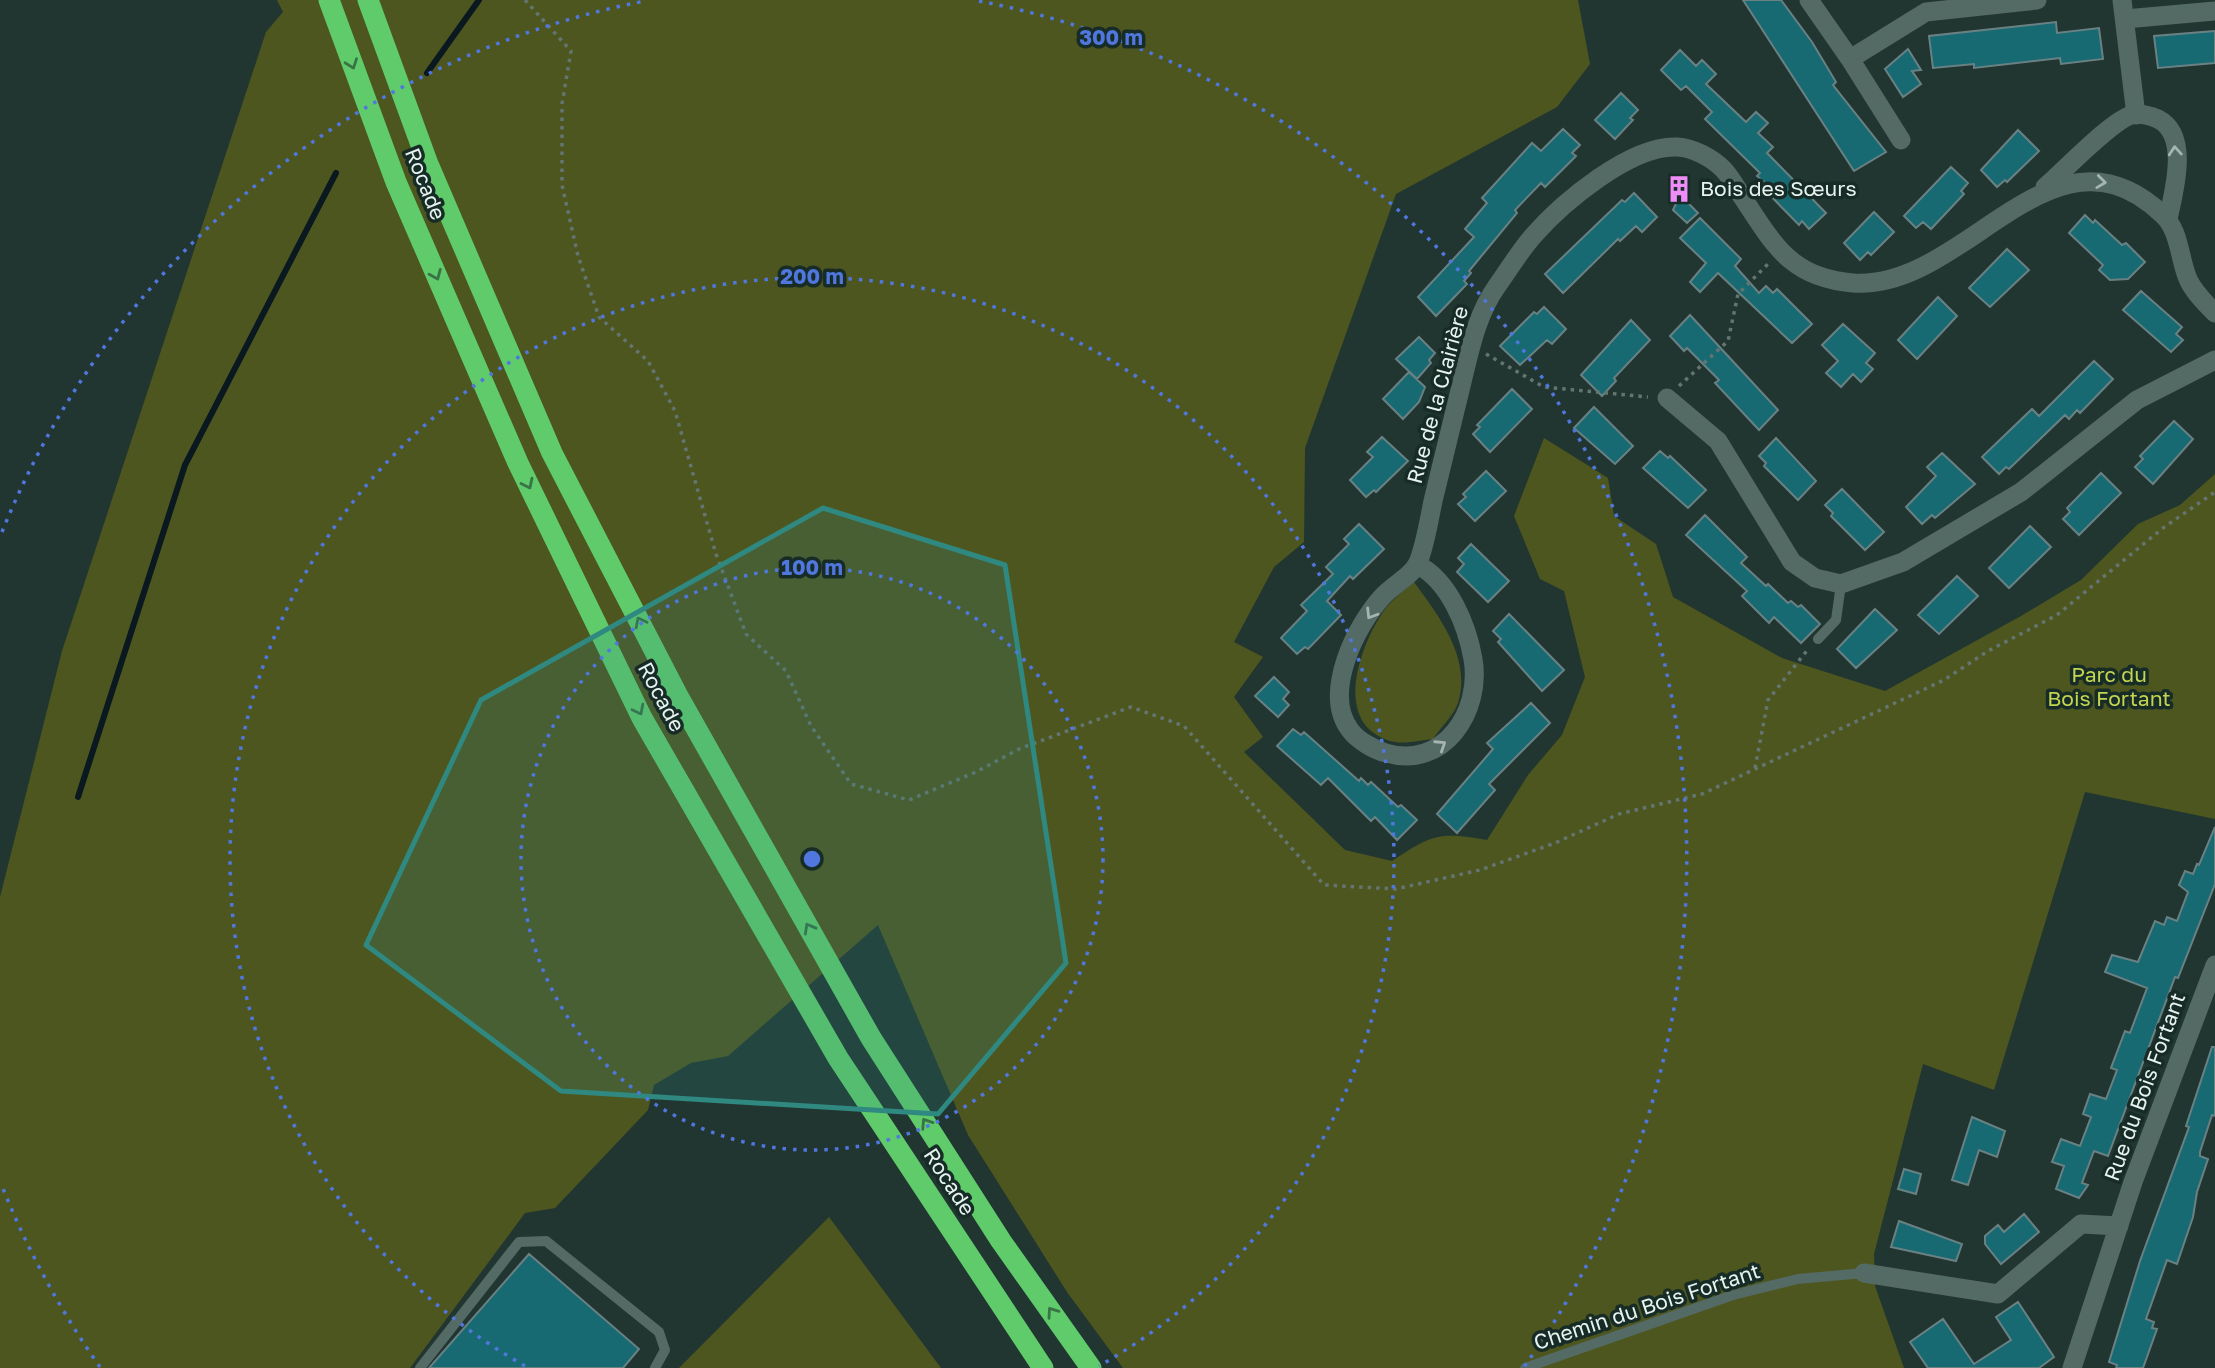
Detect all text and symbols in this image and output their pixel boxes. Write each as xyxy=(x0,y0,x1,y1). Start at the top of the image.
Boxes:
text: 300 m xyxy=(1079,24,1143,50)
one-way arrow xyxy=(344,57,358,69)
street label: Rocade xyxy=(400,144,452,223)
one-way arrow xyxy=(2167,145,2182,156)
building icon: Bois des Sœurs xyxy=(1664,174,1694,204)
place label: Bois des Sœurs xyxy=(1700,175,1857,201)
one-way arrow xyxy=(2096,175,2107,190)
text: 200 m xyxy=(780,263,844,289)
one-way arrow xyxy=(428,269,442,281)
street label: Rue de la Clairière xyxy=(1401,303,1473,486)
one-way arrow xyxy=(519,477,533,489)
text: 100 m xyxy=(781,554,843,580)
one-way arrow xyxy=(1367,606,1380,619)
one-way arrow xyxy=(634,616,648,629)
street label: Rocade xyxy=(633,657,691,736)
park label: Parc du Bois Fortant xyxy=(2047,661,2171,711)
one-way arrow xyxy=(630,703,644,715)
one-way arrow xyxy=(1433,740,1446,753)
centre of rings xyxy=(800,847,824,871)
one-way arrow xyxy=(804,923,817,935)
street label: Rue du Bois Fortant xyxy=(2098,989,2190,1184)
one-way arrow xyxy=(921,1118,934,1131)
street label: Rocade xyxy=(918,1143,981,1220)
street label: Chemin du Bois Fortant xyxy=(1530,1257,1763,1355)
one-way arrow xyxy=(1048,1307,1060,1320)

